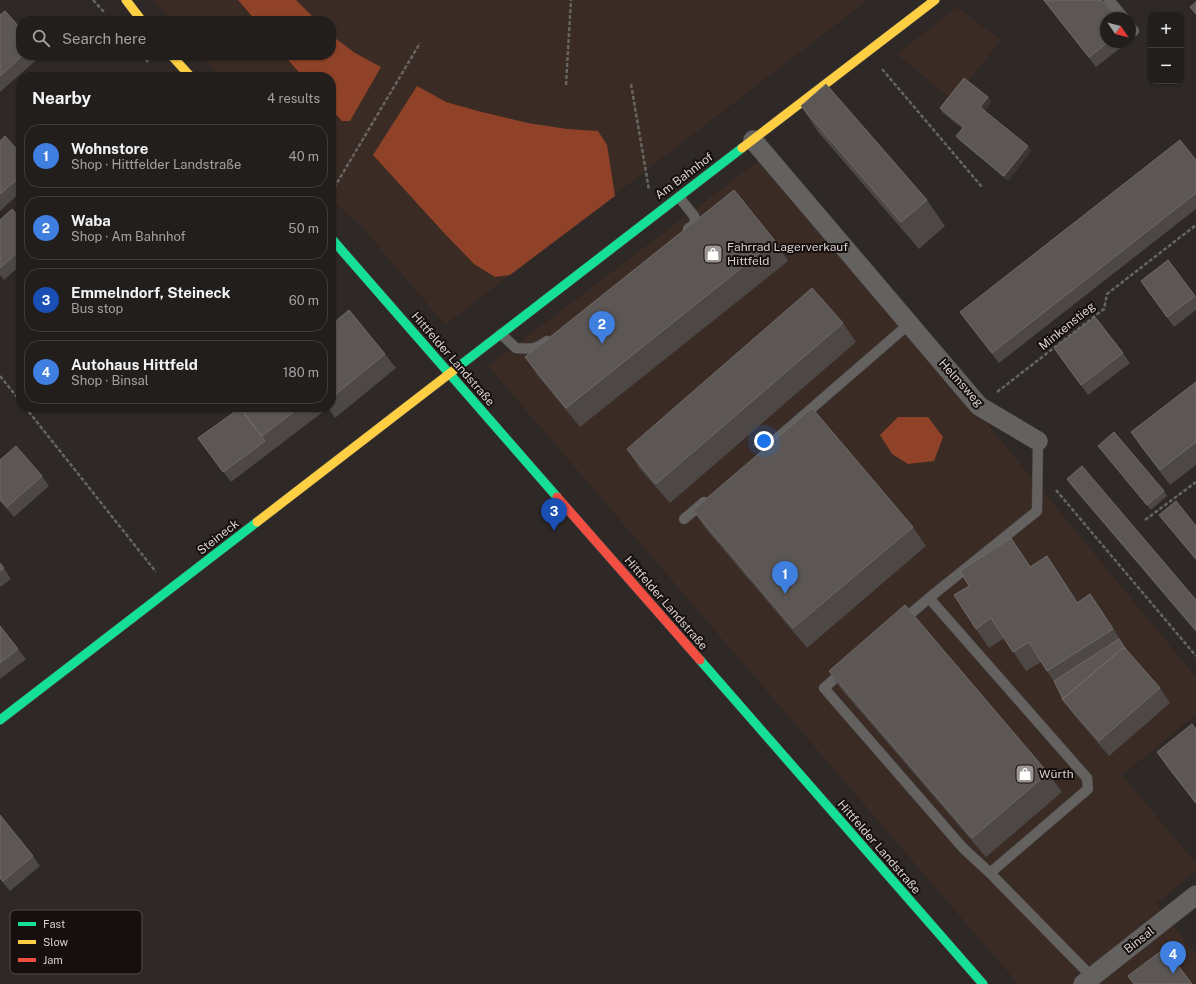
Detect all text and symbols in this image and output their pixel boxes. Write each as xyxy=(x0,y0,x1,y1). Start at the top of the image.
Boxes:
north arrow xyxy=(1100,12,1136,48)
map controls xyxy=(1148,12,1184,84)
button: + xyxy=(1148,12,1184,48)
search box xyxy=(16,16,336,60)
icon: search xyxy=(30,27,52,49)
text: Search here xyxy=(62,30,146,47)
button: − xyxy=(1148,48,1184,84)
text: Nearby xyxy=(32,88,91,108)
text: 4 results xyxy=(267,91,320,106)
text: Wohnstore xyxy=(71,140,148,157)
text: 1 xyxy=(43,149,49,164)
text: 40 m xyxy=(288,149,319,164)
street label: Am Bahnhof xyxy=(652,150,716,202)
text: Shop · Hittfelder Landstraße xyxy=(71,157,241,172)
text: Waba xyxy=(71,212,111,229)
text: 2 xyxy=(42,221,50,236)
text: 50 m xyxy=(288,221,319,236)
text: Shop · Am Bahnhof xyxy=(71,229,186,244)
place label: Fahrrad Lagerverkauf Hittfeld xyxy=(727,240,848,268)
shop icon: Fahrrad Lagerverkauf Hittfeld xyxy=(702,243,724,265)
text: Emmelndorf, Steineck xyxy=(71,284,230,301)
text: 3 xyxy=(42,293,50,308)
text: 60 m xyxy=(289,293,319,308)
street label: Minkenstieg xyxy=(1036,299,1098,353)
text: Bus stop xyxy=(71,301,123,316)
street label: Hittfelder Landstraße xyxy=(408,309,498,409)
pin: 2 xyxy=(589,311,615,344)
text: Autohaus Hittfeld xyxy=(71,356,198,373)
street label: Helmsweg xyxy=(936,356,986,410)
text: 4 xyxy=(42,365,50,380)
text: 180 m xyxy=(283,365,319,380)
text: Shop · Binsal xyxy=(71,373,149,388)
your location xyxy=(754,431,774,451)
pin: 3 xyxy=(541,498,567,531)
street label: Steineck xyxy=(194,516,242,558)
street label: Hittfelder Landstraße xyxy=(621,553,711,653)
pin: 1 xyxy=(772,561,798,594)
shop icon: Würth xyxy=(1014,763,1036,785)
place label: Würth xyxy=(1039,767,1074,781)
street label: Hittfelder Landstraße xyxy=(834,797,924,897)
legend xyxy=(10,910,142,974)
text: Fast xyxy=(43,918,65,930)
street label: Binsal xyxy=(1121,924,1157,956)
text: Slow xyxy=(43,936,69,948)
pin: 4 xyxy=(1160,941,1186,974)
text: Jam xyxy=(43,954,63,966)

